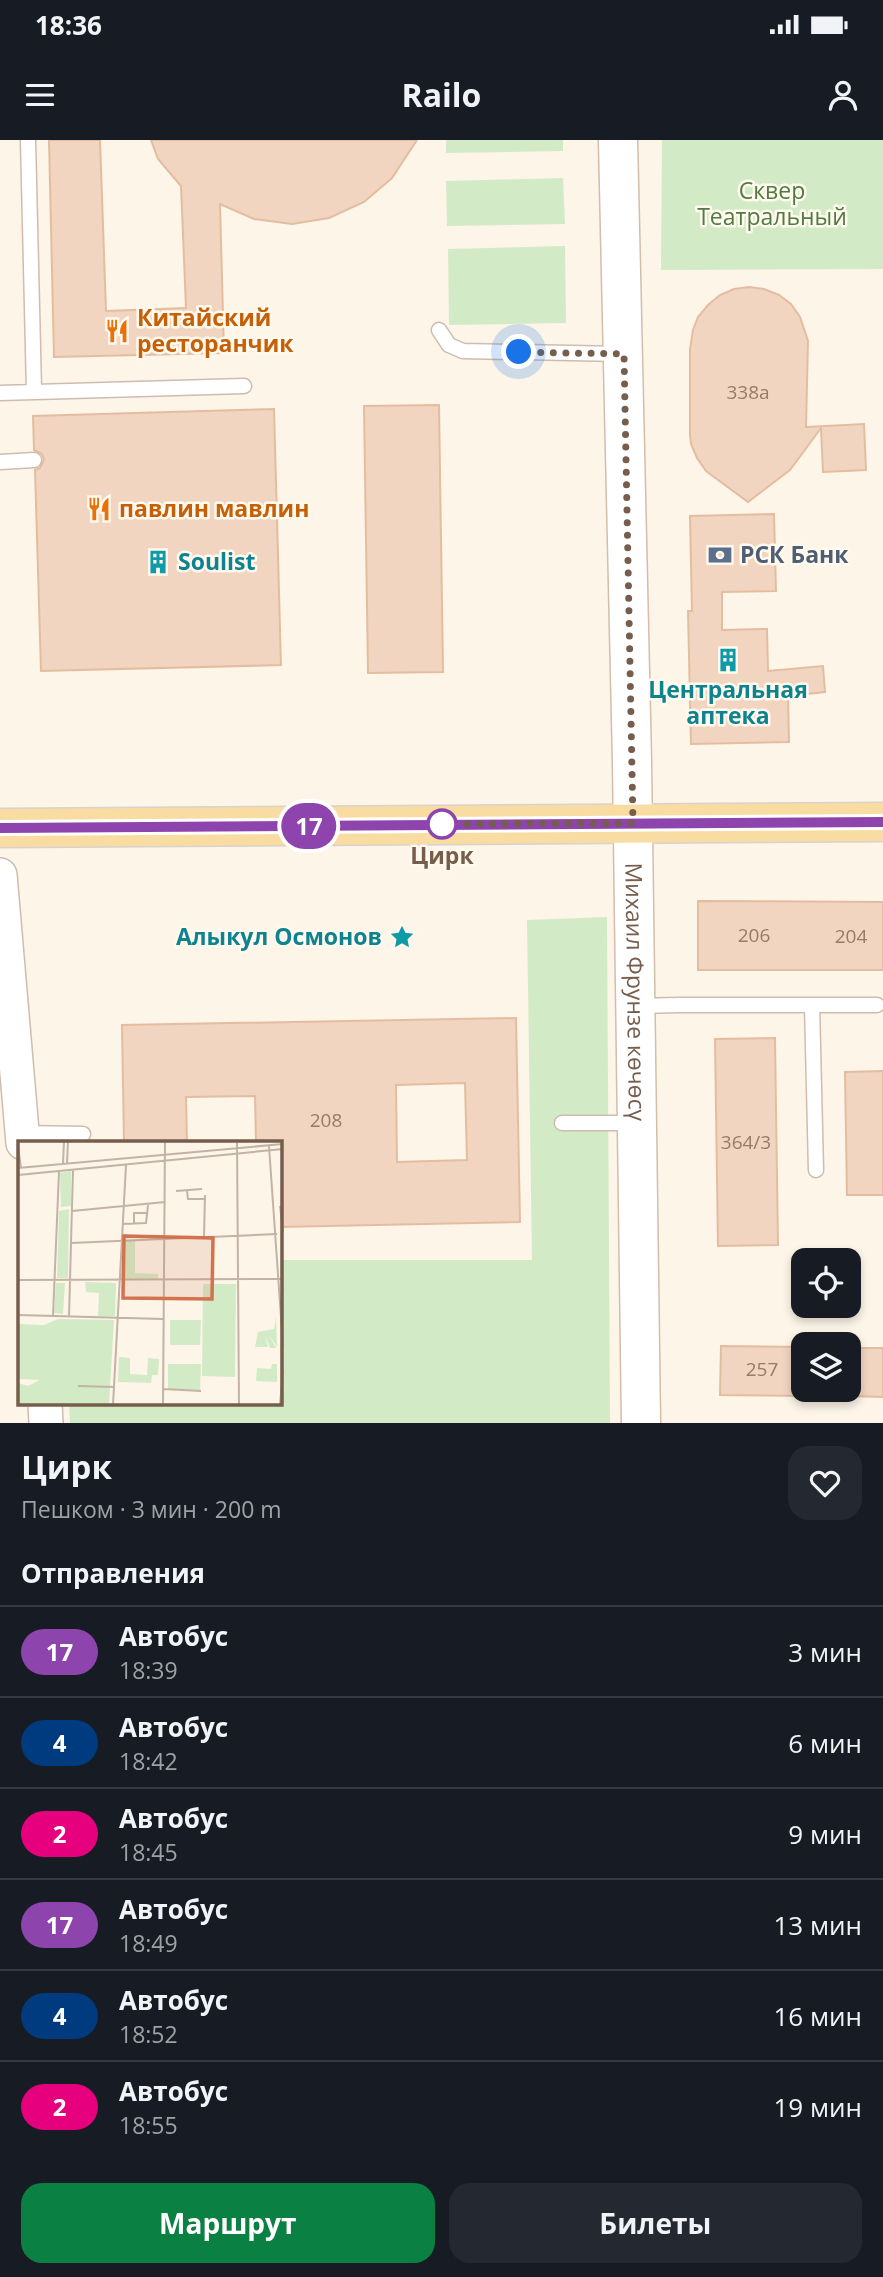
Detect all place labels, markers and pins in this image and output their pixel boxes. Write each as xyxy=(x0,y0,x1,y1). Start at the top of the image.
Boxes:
place label: Китайский ресторанчик xyxy=(137,301,294,359)
restaurant icon: Китайский ресторанчик xyxy=(103,317,131,345)
place label: павлин мавлин xyxy=(119,492,309,524)
restaurant icon: павлин мавлин xyxy=(85,495,113,523)
place label: РСК Банк xyxy=(740,538,849,570)
bank icon: РСК Банк xyxy=(706,541,734,569)
place label: Soulist xyxy=(178,545,255,577)
building icon: Soulist xyxy=(144,548,172,576)
building icon: Центральная аптека xyxy=(714,646,742,674)
place label: Центральная аптека xyxy=(648,673,808,731)
marker: Цирк xyxy=(427,809,457,839)
place label: Цирк xyxy=(410,839,474,871)
place label: Алыкул Осмонов xyxy=(176,920,382,952)
place icon: Алыкул Осмонов xyxy=(388,923,416,951)

